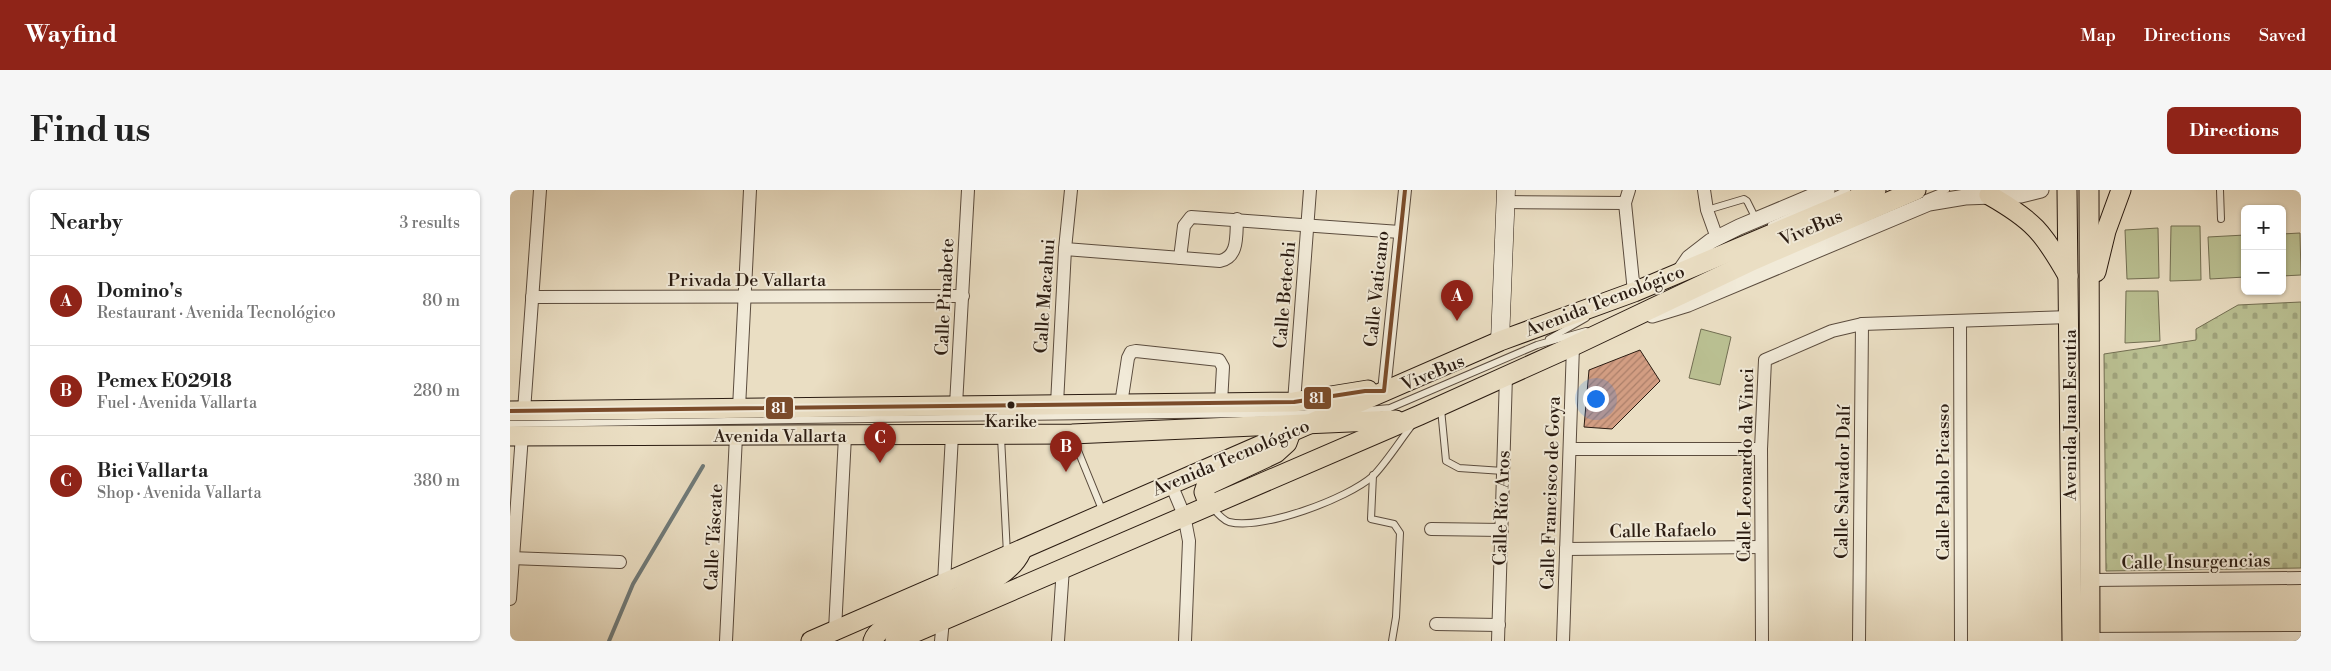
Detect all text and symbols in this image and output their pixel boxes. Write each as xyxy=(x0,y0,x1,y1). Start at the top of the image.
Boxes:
text: Wayfind xyxy=(25,20,117,50)
text: Map xyxy=(2080,24,2116,47)
text: Directions xyxy=(2144,24,2231,47)
text: Saved xyxy=(2259,24,2306,47)
button: Directions xyxy=(2167,107,2301,154)
text: Find us xyxy=(30,109,150,152)
street label: ViveBus xyxy=(1775,204,1846,252)
map controls xyxy=(2241,205,2286,295)
button: + xyxy=(2241,205,2286,250)
text: Nearby xyxy=(50,210,123,236)
text: 3 results xyxy=(399,213,460,233)
street label: Calle Vaticano xyxy=(1359,230,1395,348)
street label: Calle Pinabete xyxy=(930,238,960,356)
street label: Calle Macahui xyxy=(1030,238,1060,354)
street label: Calle Betechi xyxy=(1269,240,1301,350)
button: − xyxy=(2241,250,2286,295)
street label: Avenida Tecnológico xyxy=(1521,260,1688,342)
street label: Privada De Vallarta xyxy=(668,269,827,292)
text: Domino's xyxy=(97,279,182,303)
pin: A xyxy=(1441,280,1473,321)
text: A xyxy=(60,291,72,311)
text: 80 m xyxy=(422,291,460,311)
text: Restaurant · Avenida Tecnológico xyxy=(97,303,336,323)
street label: Avenida Juan Escutia xyxy=(2059,328,2082,502)
street label: ViveBus xyxy=(1397,349,1468,397)
street label: Calle Leonardo da Vinci xyxy=(1733,368,1759,562)
text: Pemex E02918 xyxy=(97,369,232,393)
text: B xyxy=(60,381,72,401)
text: 280 m xyxy=(413,381,460,401)
line badge: 81 xyxy=(1303,386,1332,410)
your location xyxy=(1583,386,1609,412)
text: 81 xyxy=(1309,390,1325,408)
text: Fuel · Avenida Vallarta xyxy=(97,393,257,413)
street label: Calle Francisco de Goya xyxy=(1536,395,1566,590)
line badge: 81 xyxy=(765,396,794,420)
text: 81 xyxy=(771,400,787,418)
marker: Karike xyxy=(1006,400,1016,410)
street label: Calle Pablo Picasso xyxy=(1932,403,1955,561)
street label: Calle Salvador Dalí xyxy=(1830,404,1856,559)
place label: Karike xyxy=(985,411,1037,433)
street label: Avenida Tecnológico xyxy=(1148,414,1313,502)
pin: C xyxy=(864,422,896,463)
street label: Avenida Vallarta xyxy=(712,425,847,448)
pin: B xyxy=(1050,431,1082,472)
street label: Calle Río Aros xyxy=(1488,450,1516,566)
text: Bici Vallarta xyxy=(97,459,208,483)
text: C xyxy=(60,471,72,491)
text: 380 m xyxy=(413,471,460,491)
text: Shop · Avenida Vallarta xyxy=(97,483,262,503)
street label: Calle Táscate xyxy=(700,483,728,591)
street label: Calle Rafaelo xyxy=(1609,519,1717,543)
street label: Calle Insurgencias xyxy=(2121,549,2271,575)

